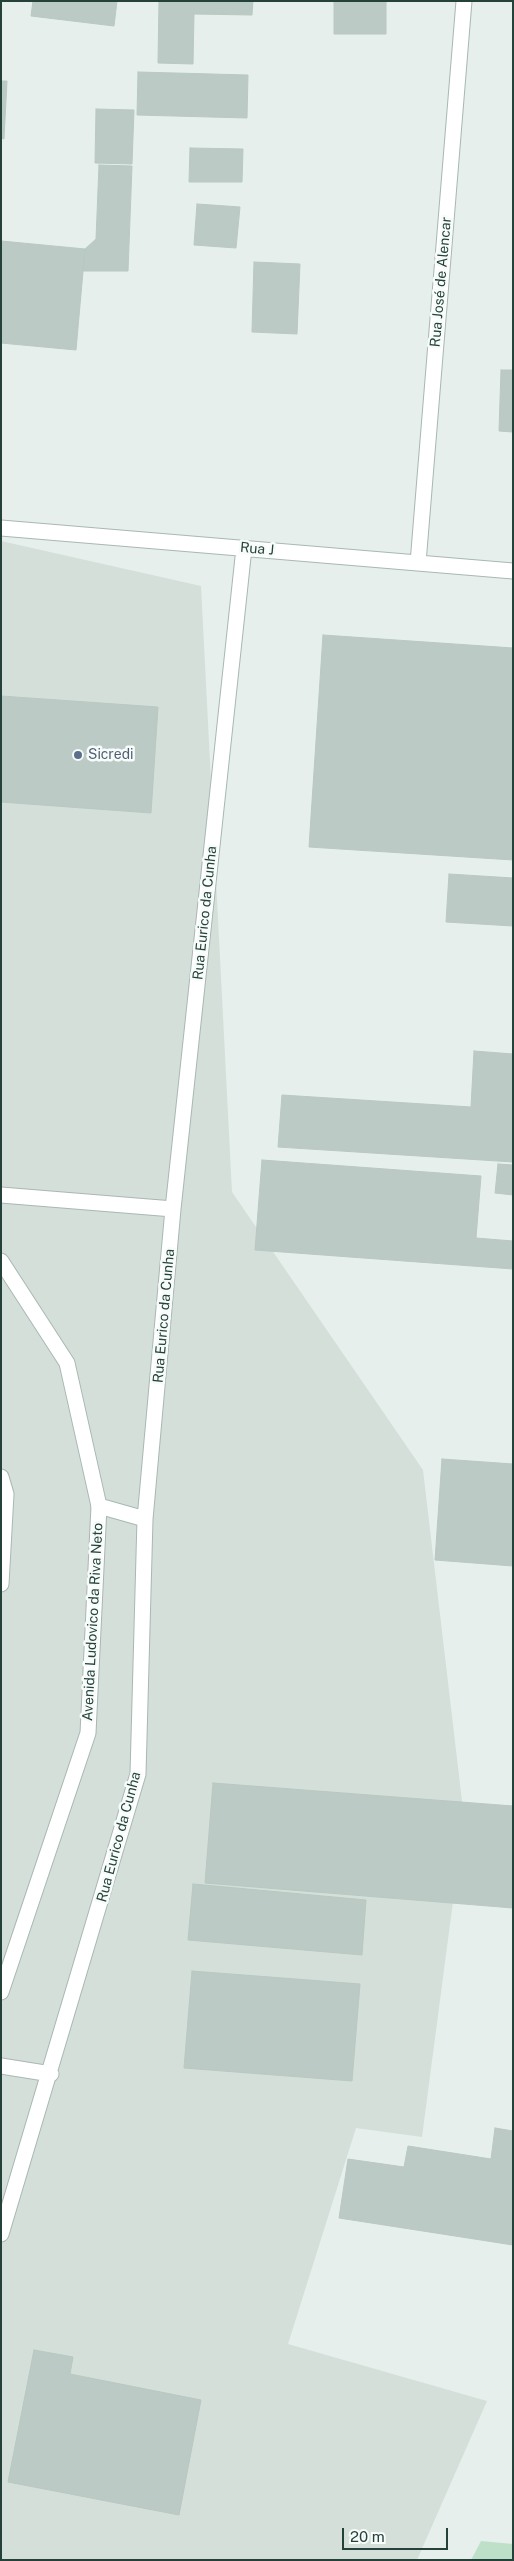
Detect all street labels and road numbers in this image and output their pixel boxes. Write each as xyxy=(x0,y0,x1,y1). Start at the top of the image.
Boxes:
street label: Rua José de Alencar xyxy=(427,216,455,348)
street label: Rua J xyxy=(239,539,275,559)
street label: Rua Eurico da Cunha xyxy=(190,845,220,981)
street label: Rua Eurico da Cunha xyxy=(150,1248,178,1384)
street label: Avenida Ludovico da Riva Neto xyxy=(79,1523,107,1721)
street label: Rua Eurico da Cunha xyxy=(93,1770,145,1904)

